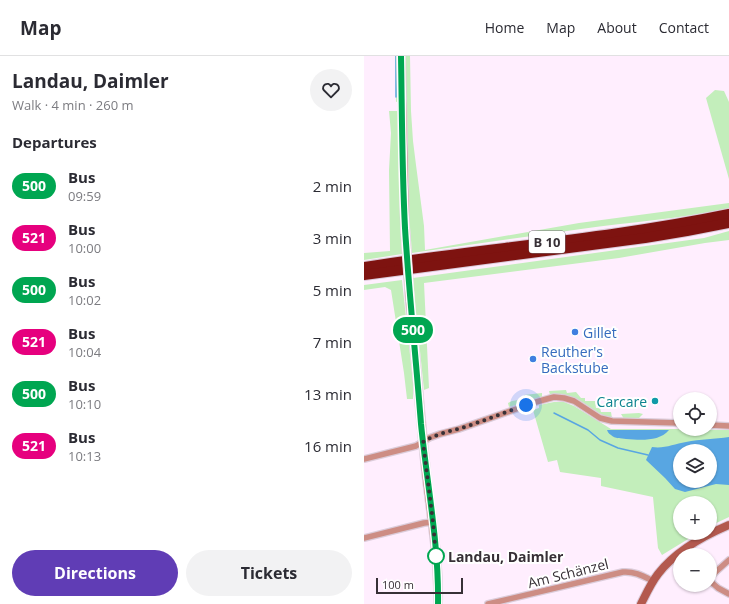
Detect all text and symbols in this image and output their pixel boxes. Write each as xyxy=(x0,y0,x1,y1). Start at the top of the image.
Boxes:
text: Map xyxy=(20,15,61,41)
text: Home xyxy=(485,18,524,37)
text: Map xyxy=(546,18,575,37)
text: About xyxy=(597,18,637,37)
text: Contact xyxy=(659,18,709,37)
text: Landau, Daimler xyxy=(12,68,169,94)
button: heart xyxy=(310,69,352,111)
text: Walk · 4 min · 260 m xyxy=(12,96,134,114)
text: Departures xyxy=(12,132,97,152)
text: Bus xyxy=(68,167,95,187)
text: 500 xyxy=(22,176,46,195)
text: 2 min xyxy=(313,176,352,196)
text: 09:59 xyxy=(68,187,101,205)
text: Bus xyxy=(68,219,95,239)
text: 521 xyxy=(22,228,46,247)
text: 3 min xyxy=(313,228,352,248)
road number: B 10 xyxy=(529,231,565,253)
text: 10:00 xyxy=(68,239,101,257)
text: Bus xyxy=(68,271,95,291)
text: 500 xyxy=(22,280,46,299)
text: 5 min xyxy=(313,280,352,300)
text: 10:02 xyxy=(68,291,101,309)
line badge: 500 xyxy=(390,317,436,343)
text: 500 xyxy=(401,320,425,339)
text: Bus xyxy=(68,323,95,343)
place label: Gillet xyxy=(583,323,617,342)
marker: Gillet xyxy=(570,327,580,337)
text: 521 xyxy=(22,332,46,351)
text: 7 min xyxy=(313,332,352,352)
place label: Reuther's Backstube xyxy=(541,342,609,377)
text: 10:04 xyxy=(68,343,101,361)
marker: Reuther's Backstube xyxy=(528,354,538,364)
text: Bus xyxy=(68,375,95,395)
text: 500 xyxy=(22,384,46,403)
text: 13 min xyxy=(304,384,352,404)
place label: Carcare xyxy=(597,392,647,411)
map controls xyxy=(673,392,717,592)
button: locate xyxy=(673,392,717,436)
text: 10:10 xyxy=(68,395,101,413)
your location xyxy=(516,395,536,415)
marker: Carcare xyxy=(650,396,660,406)
text: Bus xyxy=(68,427,95,447)
text: 521 xyxy=(22,436,46,455)
text: 16 min xyxy=(304,436,352,456)
button: layers xyxy=(673,444,717,488)
text: 10:13 xyxy=(68,447,101,465)
button: + xyxy=(673,496,717,540)
marker: Landau, Daimler xyxy=(427,547,445,565)
place label: Landau, Daimler xyxy=(448,547,564,566)
button: − xyxy=(673,548,717,592)
button: Directions xyxy=(12,550,178,596)
button: Tickets xyxy=(186,550,352,596)
street label: Am Schänzel xyxy=(526,554,610,592)
scale bar xyxy=(376,576,463,595)
text: 100 m xyxy=(382,577,414,592)

